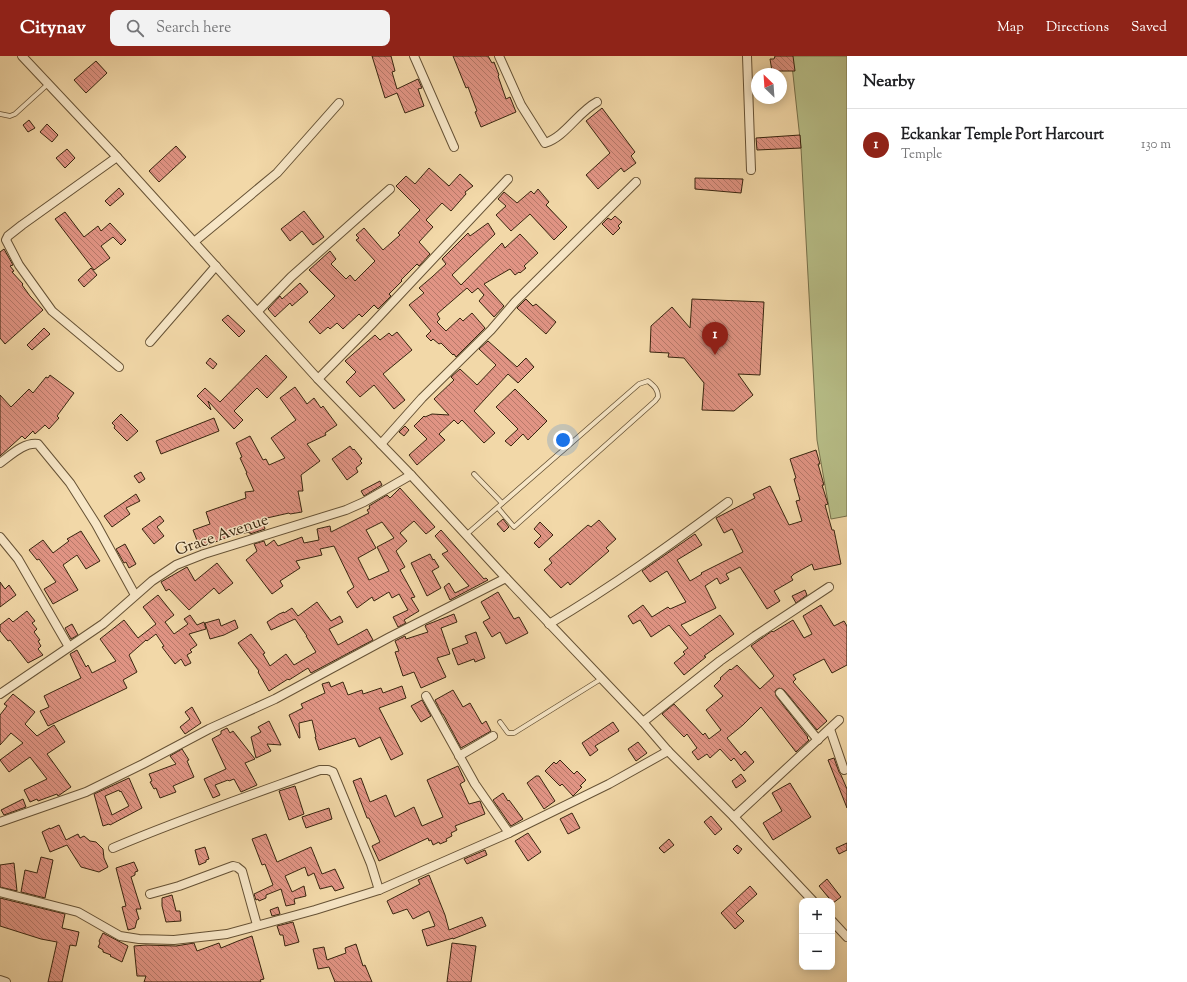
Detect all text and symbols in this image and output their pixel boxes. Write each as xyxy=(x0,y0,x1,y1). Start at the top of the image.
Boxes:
search box xyxy=(110,10,390,46)
text: Citynav xyxy=(20,15,86,42)
icon: search xyxy=(124,17,146,39)
text: Search here xyxy=(156,18,231,39)
text: Map xyxy=(997,18,1024,38)
text: Directions xyxy=(1046,18,1109,38)
text: Saved xyxy=(1131,18,1167,38)
north arrow xyxy=(751,68,787,104)
text: Nearby xyxy=(863,70,915,94)
text: Eckankar Temple Port Harcourt xyxy=(901,125,1104,146)
text: 1 xyxy=(874,136,878,154)
text: 130 m xyxy=(1141,136,1171,154)
text: Temple xyxy=(901,146,942,164)
pin: 1 xyxy=(702,322,728,355)
your location xyxy=(553,430,573,450)
street label: Grace Avenue xyxy=(172,509,272,563)
map controls xyxy=(799,898,835,970)
button: + xyxy=(799,898,835,934)
button: − xyxy=(799,934,835,970)

